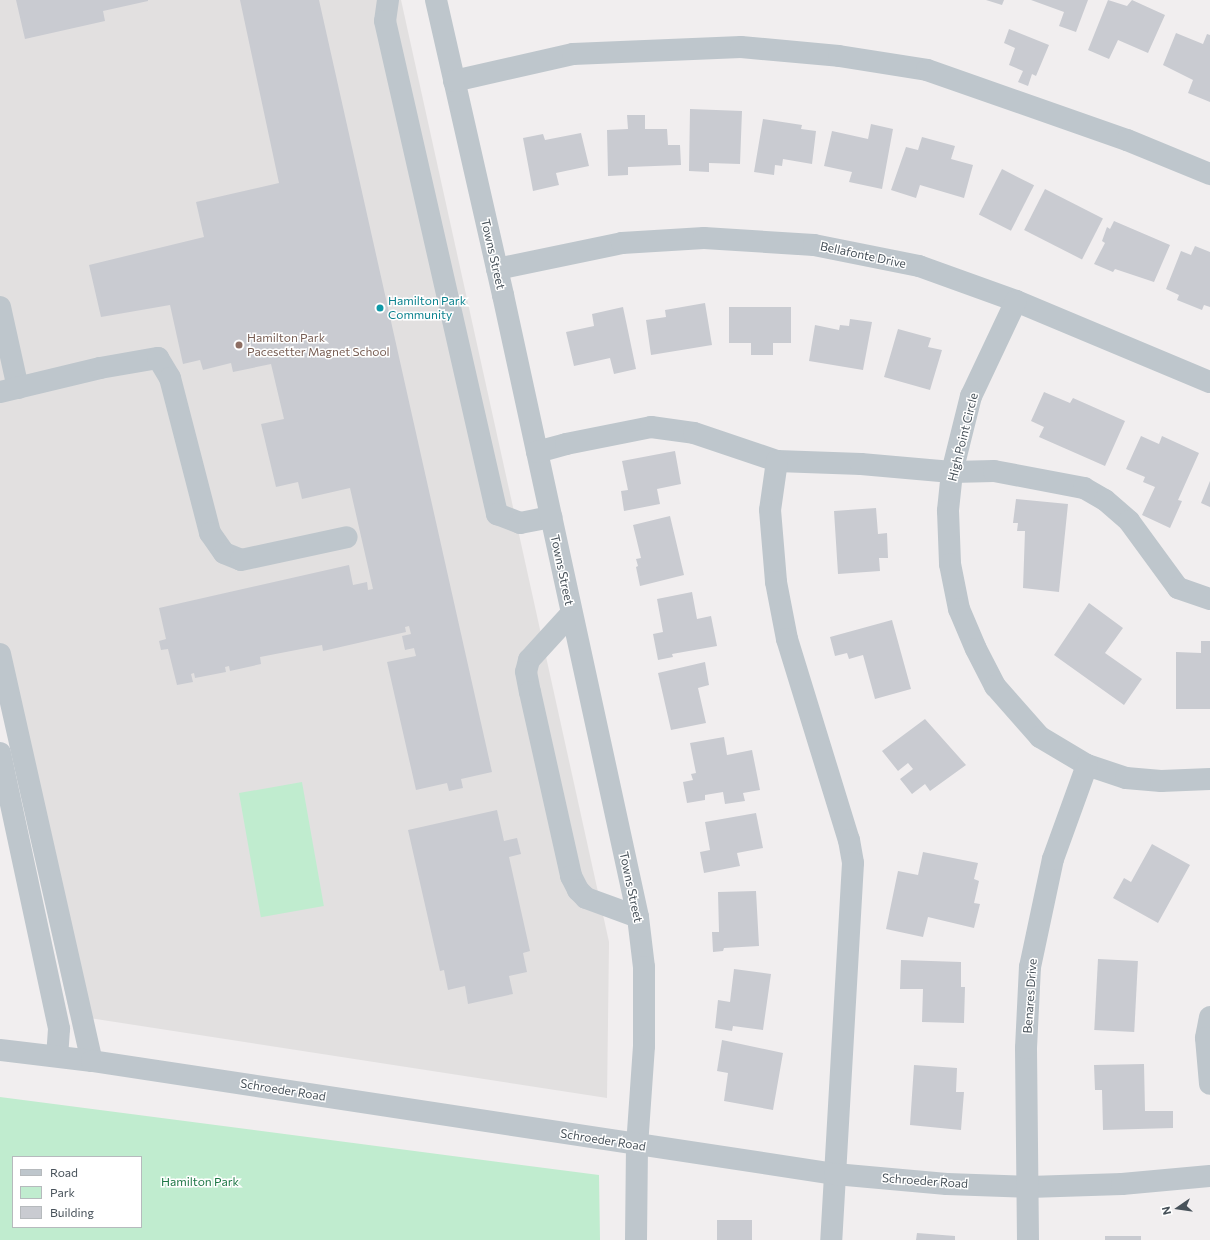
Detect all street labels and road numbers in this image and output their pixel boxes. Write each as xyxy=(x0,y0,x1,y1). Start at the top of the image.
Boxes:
street label: Towns Street xyxy=(478,217,508,291)
street label: Bellafonte Drive xyxy=(819,239,907,271)
street label: High Point Circle xyxy=(945,391,981,483)
street label: Towns Street xyxy=(547,533,577,607)
street label: Towns Street xyxy=(616,850,646,924)
street label: Benares Drive xyxy=(1020,958,1040,1034)
street label: Schroeder Road xyxy=(239,1076,327,1104)
street label: Schroeder Road xyxy=(559,1126,647,1154)
street label: Schroeder Road xyxy=(881,1171,969,1191)

